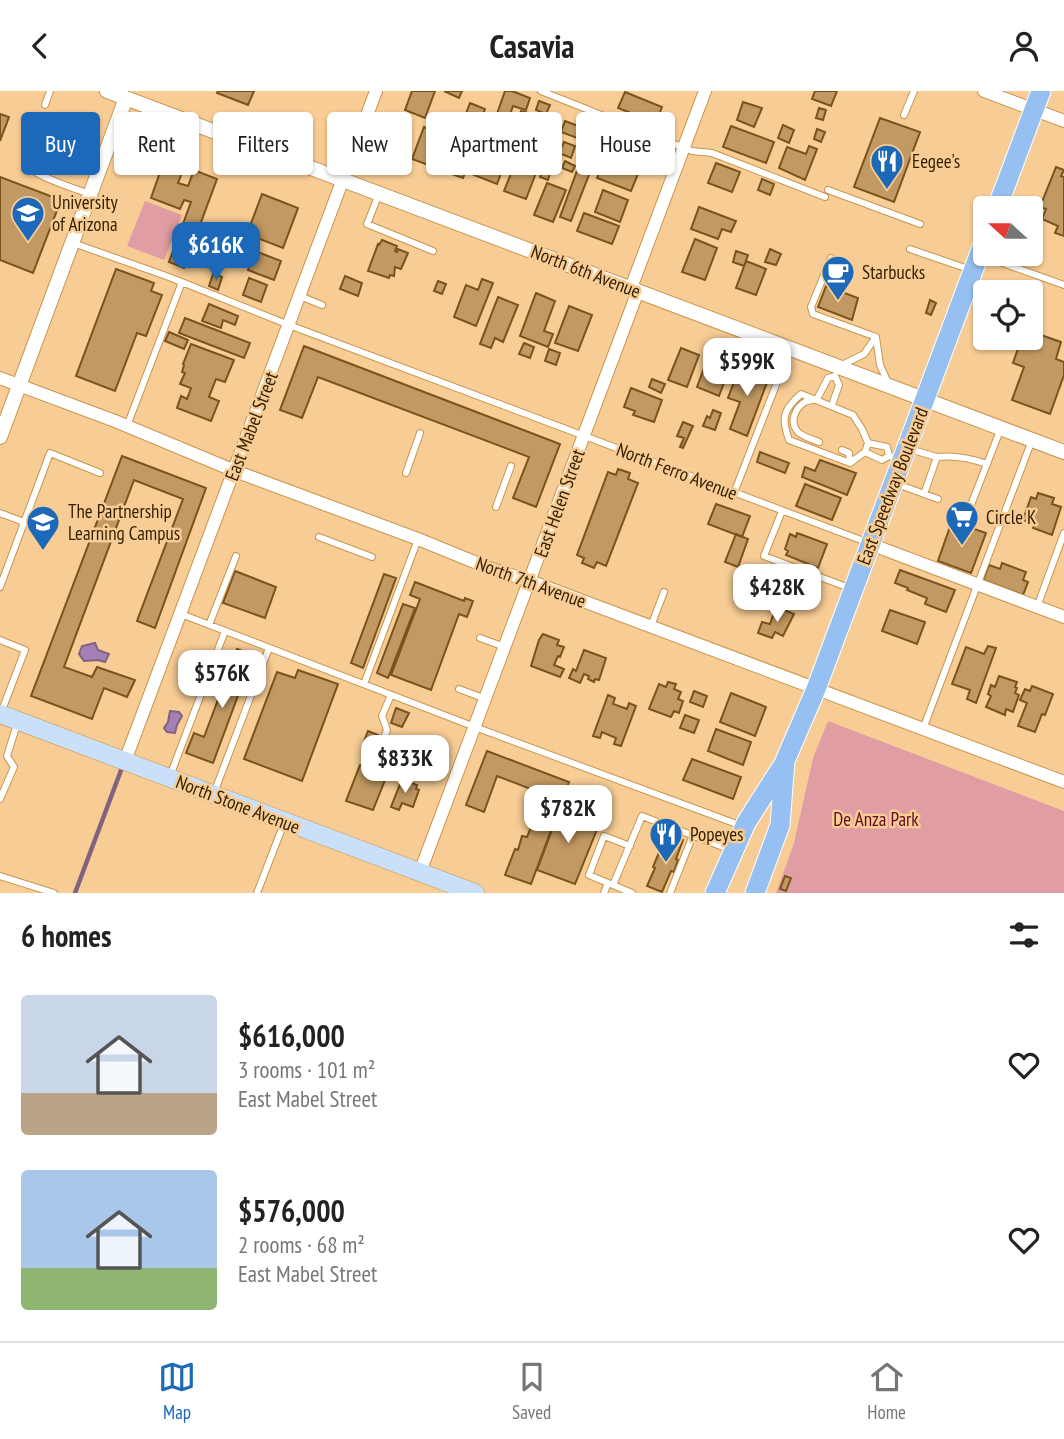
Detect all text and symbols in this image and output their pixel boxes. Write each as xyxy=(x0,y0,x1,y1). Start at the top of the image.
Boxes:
text: Casavia xyxy=(489,25,575,67)
icon: back xyxy=(21,27,59,65)
icon: person xyxy=(1005,27,1043,65)
chip: Buy xyxy=(21,112,100,175)
chip: Rent xyxy=(114,112,199,175)
chip: Filters xyxy=(213,112,313,175)
chip: New xyxy=(327,112,412,175)
chip: Apartment xyxy=(426,112,562,175)
chip: House xyxy=(576,112,675,175)
restaurant icon: Eegee's xyxy=(868,142,906,191)
place label: Eegee's xyxy=(912,149,960,173)
place label: University of Arizona xyxy=(52,190,118,236)
school or university icon: University of Arizona xyxy=(9,194,47,243)
north arrow xyxy=(973,196,1043,266)
map controls xyxy=(973,196,1043,350)
pin: $616K xyxy=(167,223,265,282)
text: $616K xyxy=(188,230,244,259)
street label: North 6th Avenue xyxy=(528,239,644,303)
cafe icon: Starbucks xyxy=(819,253,857,302)
place label: Starbucks xyxy=(862,260,925,284)
button: locate xyxy=(973,280,1043,350)
pin: $599K xyxy=(698,338,796,398)
text: $599K xyxy=(719,346,775,375)
street label: East Mabel Street xyxy=(219,367,283,484)
street label: East Speedway Boulevard xyxy=(851,404,933,568)
street label: North Ferro Avenue xyxy=(613,437,741,505)
street label: East Helen Street xyxy=(528,445,590,560)
supermarket icon: Circle K xyxy=(943,498,981,547)
place label: The Partnership Learning Campus xyxy=(68,499,180,545)
school or university icon: The Partnership Learning Campus xyxy=(24,503,62,552)
place label: Circle K xyxy=(986,505,1036,529)
street label: North 7th Avenue xyxy=(473,551,589,613)
pin: $428K xyxy=(728,565,826,624)
text: $428K xyxy=(749,572,805,601)
pin: $576K xyxy=(173,651,271,710)
text: $576K xyxy=(194,658,250,687)
pin: $833K xyxy=(356,735,454,795)
text: $833K xyxy=(377,743,433,772)
street label: North Stone Avenue xyxy=(173,769,304,839)
pin: $782K xyxy=(519,785,617,845)
text: $782K xyxy=(540,793,596,822)
park label: De Anza Park xyxy=(833,807,919,831)
restaurant icon: Popeyes xyxy=(647,815,685,864)
place label: Popeyes xyxy=(690,822,743,846)
text: 6 homes xyxy=(21,916,112,955)
icon: filters xyxy=(1005,916,1043,954)
text: $616,000 xyxy=(238,1016,345,1055)
icon: home xyxy=(77,1023,161,1107)
icon: heart xyxy=(1005,1046,1043,1084)
text: 3 rooms · 101 m² xyxy=(238,1055,375,1084)
text: East Mabel Street xyxy=(238,1084,377,1113)
text: $576,000 xyxy=(238,1191,345,1230)
icon: home xyxy=(77,1198,161,1282)
icon: heart xyxy=(1005,1221,1043,1259)
text: 2 rooms · 68 m² xyxy=(238,1230,365,1259)
text: East Mabel Street xyxy=(238,1259,377,1288)
tab: Map xyxy=(158,1358,196,1424)
tab: Saved xyxy=(512,1358,551,1424)
tab: Home xyxy=(867,1358,906,1424)

